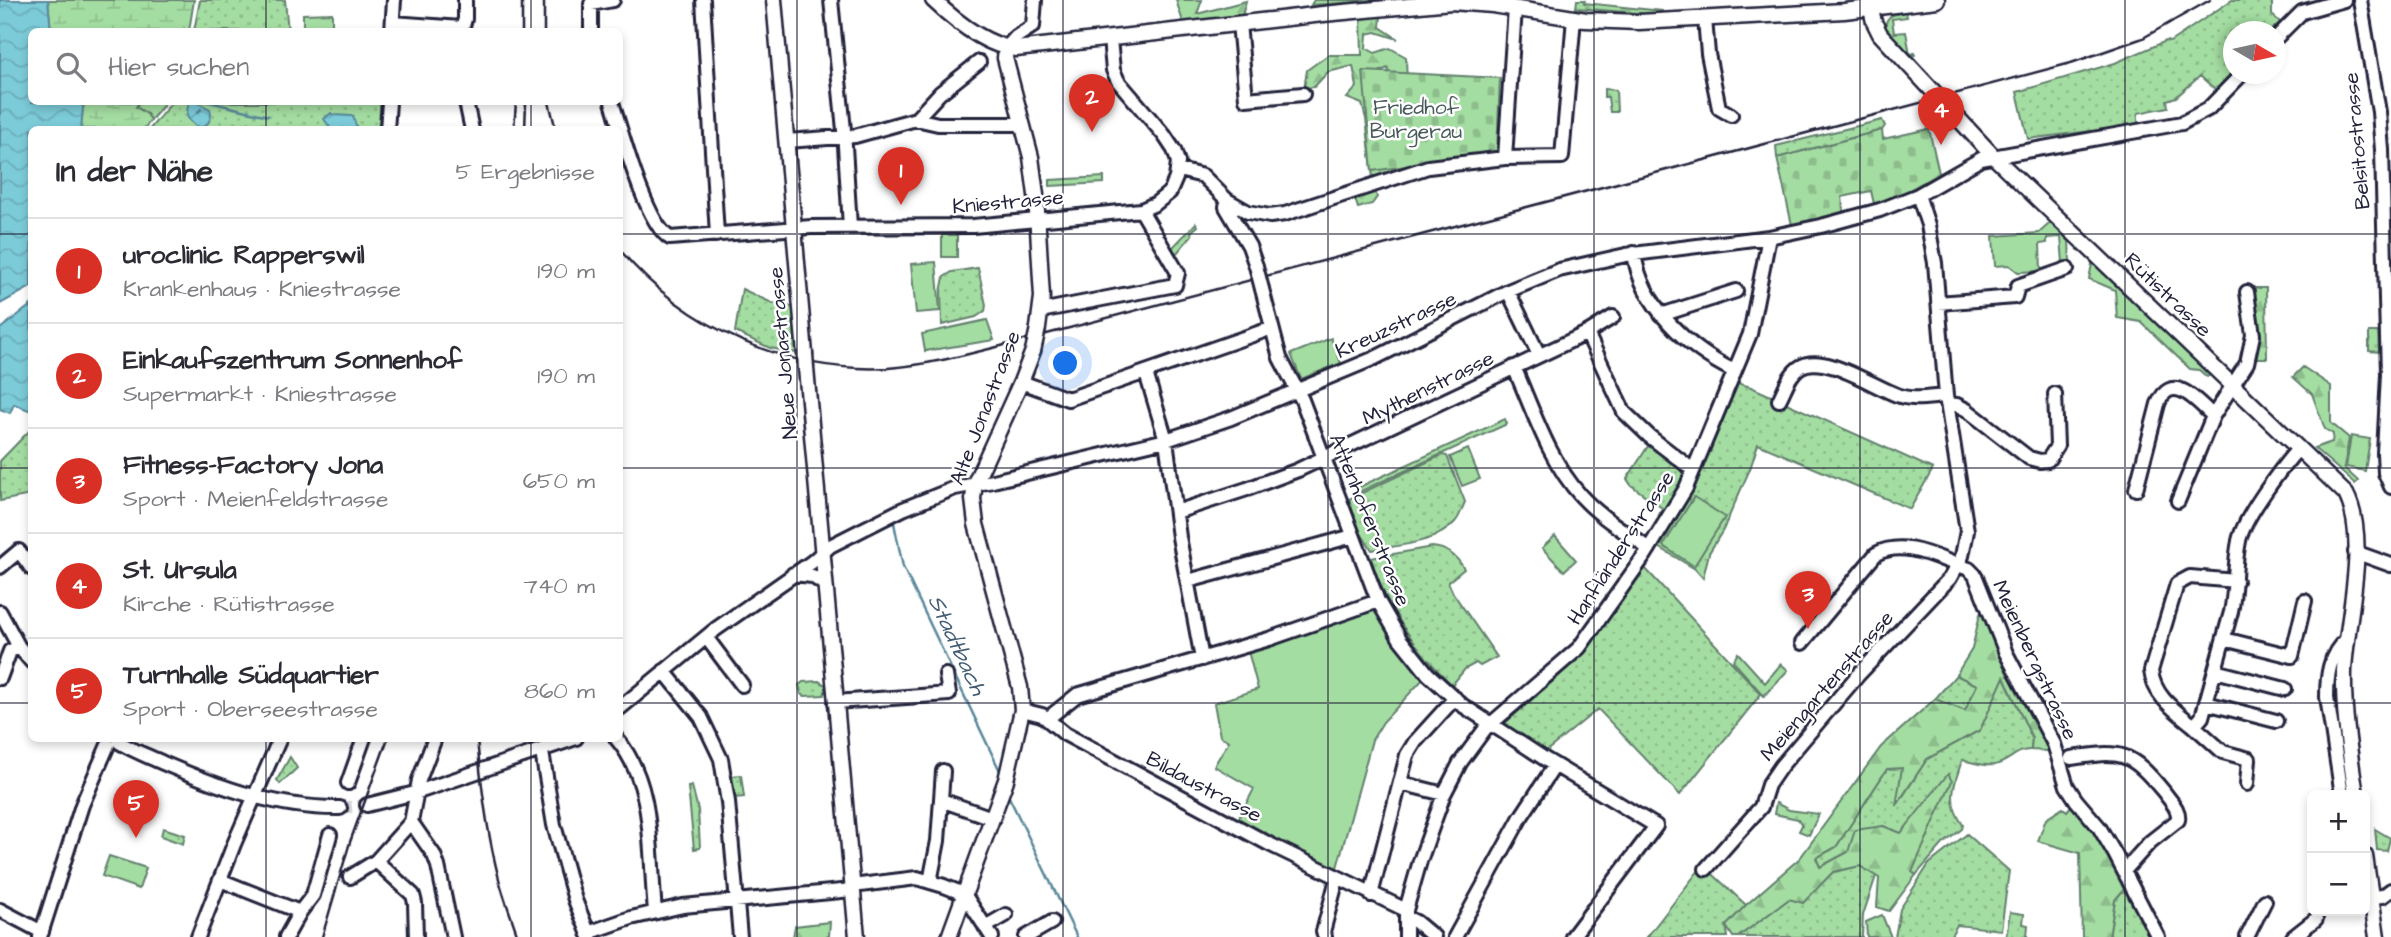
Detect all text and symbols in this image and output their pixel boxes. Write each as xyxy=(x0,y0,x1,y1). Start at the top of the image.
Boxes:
north arrow xyxy=(2223,21,2286,84)
search box xyxy=(28,28,623,105)
icon: search xyxy=(52,48,90,86)
text: Hier suchen xyxy=(108,49,249,85)
street label: Belsitostrasse xyxy=(2337,71,2377,211)
pin: 2 xyxy=(1069,74,1115,132)
pin: 4 xyxy=(1918,87,1964,145)
park label: Friedhof Burgerau xyxy=(1370,93,1462,148)
pin: 1 xyxy=(878,147,924,205)
text: In der Nähe xyxy=(56,151,213,193)
text: 5 Ergebnisse xyxy=(455,156,595,188)
street label: Kniestrasse xyxy=(951,183,1065,221)
text: uroclinic Rapperswil xyxy=(123,237,365,273)
street label: Rütistrasse xyxy=(2118,246,2218,344)
text: 1 xyxy=(78,255,80,287)
text: 190 m xyxy=(537,255,595,287)
street label: Neue Jonastrasse xyxy=(761,266,805,440)
text: Krankenhaus · Kniestrasse xyxy=(123,273,401,305)
street label: Kreuzstrasse xyxy=(1331,284,1461,366)
street label: Alte Jonastrasse xyxy=(942,327,1028,489)
text: Einkaufszentrum Sonnenhof xyxy=(123,342,462,378)
street label: Mythenstrasse xyxy=(1357,344,1500,434)
your location xyxy=(1048,346,1082,380)
text: 2 xyxy=(72,360,86,392)
text: 190 m xyxy=(537,360,595,392)
text: Supermarkt · Kniestrasse xyxy=(123,378,397,410)
street label: Attenhoferstrasse xyxy=(1322,429,1418,611)
text: Fitness-Factory Jona xyxy=(123,447,383,483)
text: 3 xyxy=(73,465,85,497)
text: 650 m xyxy=(523,465,595,497)
street label: Hanfländerstrasse xyxy=(1560,465,1682,631)
text: Sport · Meienfeldstrasse xyxy=(123,483,388,515)
text: St. Ursula xyxy=(123,552,237,588)
text: 4 xyxy=(71,570,87,602)
text: 740 m xyxy=(524,570,595,602)
pin: 3 xyxy=(1785,571,1831,629)
street label: Meienbergstrasse xyxy=(1983,575,2085,745)
text: Kirche · Rütistrasse xyxy=(123,588,335,620)
water label: Stadtbach xyxy=(920,590,995,702)
street label: Meiengartenstrasse xyxy=(1753,604,1902,769)
text: Turnhalle Südquartier xyxy=(123,657,379,693)
text: 5 xyxy=(71,675,87,707)
text: 860 m xyxy=(524,675,595,707)
text: Sport · Oberseestrasse xyxy=(123,693,378,725)
street label: Bildaustrasse xyxy=(1141,744,1267,830)
pin: 5 xyxy=(113,780,159,838)
map controls xyxy=(2307,790,2370,916)
button: + xyxy=(2307,790,2370,853)
button: − xyxy=(2307,853,2370,916)

